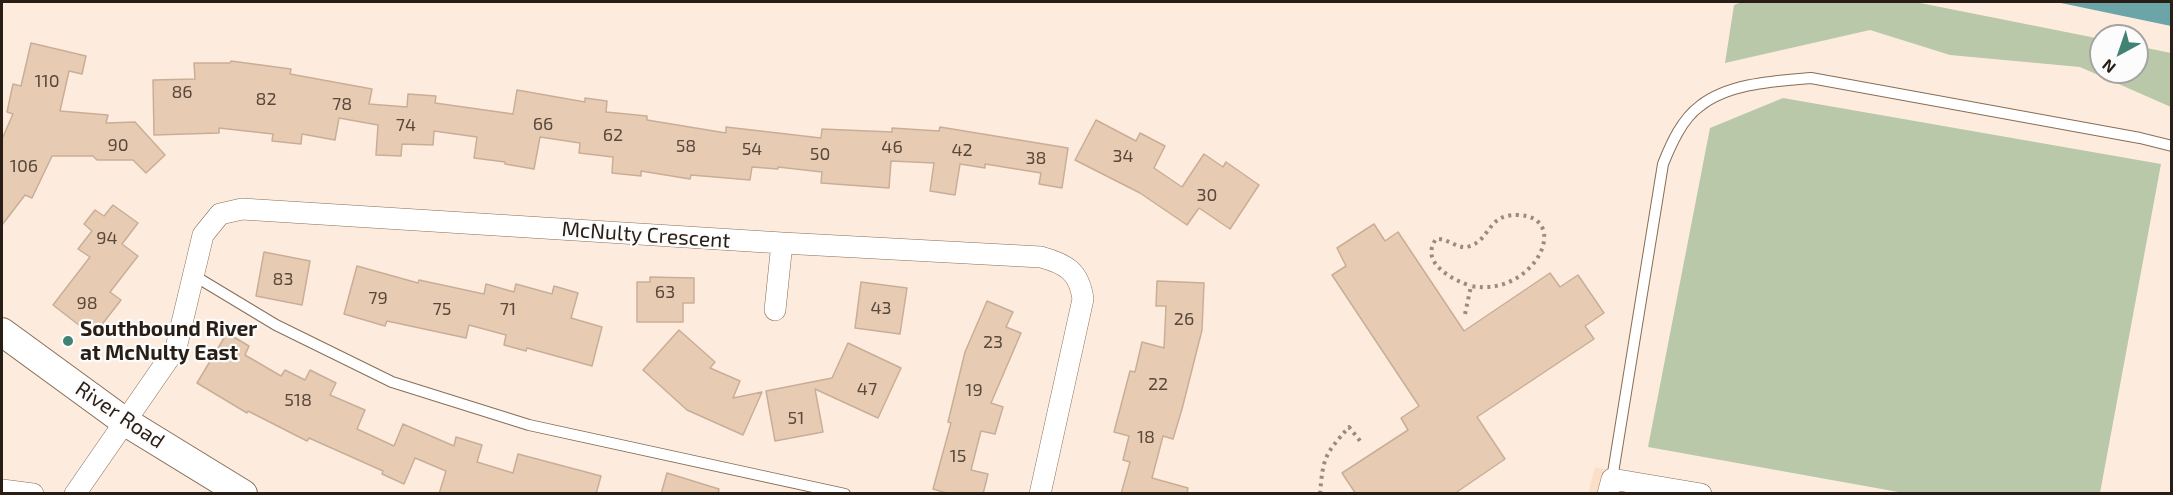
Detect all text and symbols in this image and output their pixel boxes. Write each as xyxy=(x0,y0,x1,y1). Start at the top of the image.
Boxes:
north arrow xyxy=(2089,24,2149,84)
text: N xyxy=(2098,56,2119,78)
house number: 110 xyxy=(34,70,60,92)
house number: 86 xyxy=(171,81,193,103)
house number: 82 xyxy=(255,88,277,110)
house number: 78 xyxy=(332,93,352,115)
house number: 66 xyxy=(533,113,553,135)
house number: 74 xyxy=(396,114,416,136)
house number: 62 xyxy=(603,124,623,146)
house number: 90 xyxy=(107,134,129,156)
house number: 58 xyxy=(676,135,696,157)
house number: 46 xyxy=(881,136,903,158)
house number: 54 xyxy=(742,138,762,160)
house number: 42 xyxy=(951,139,973,161)
house number: 50 xyxy=(810,143,830,165)
house number: 34 xyxy=(1112,145,1134,167)
house number: 38 xyxy=(1026,147,1046,169)
house number: 106 xyxy=(10,155,38,177)
house number: 30 xyxy=(1197,184,1217,206)
street label: McNulty Crescent xyxy=(561,217,731,253)
house number: 94 xyxy=(96,227,118,249)
house number: 83 xyxy=(273,268,293,290)
house number: 63 xyxy=(655,281,675,303)
house number: 79 xyxy=(368,287,388,309)
house number: 98 xyxy=(76,292,98,314)
house number: 43 xyxy=(870,297,892,319)
house number: 75 xyxy=(433,298,451,320)
house number: 71 xyxy=(500,298,516,320)
house number: 26 xyxy=(1174,308,1194,330)
place label: Southbound River at McNulty East xyxy=(80,316,257,366)
house number: 23 xyxy=(983,331,1003,353)
marker: Southbound River at McNulty East xyxy=(61,334,75,348)
house number: 22 xyxy=(1148,373,1168,395)
street label: River Road xyxy=(71,376,169,454)
house number: 47 xyxy=(857,378,877,400)
house number: 19 xyxy=(965,379,983,401)
house number: 518 xyxy=(284,389,312,411)
house number: 51 xyxy=(788,407,804,429)
house number: 18 xyxy=(1137,426,1155,448)
house number: 15 xyxy=(950,445,966,467)

